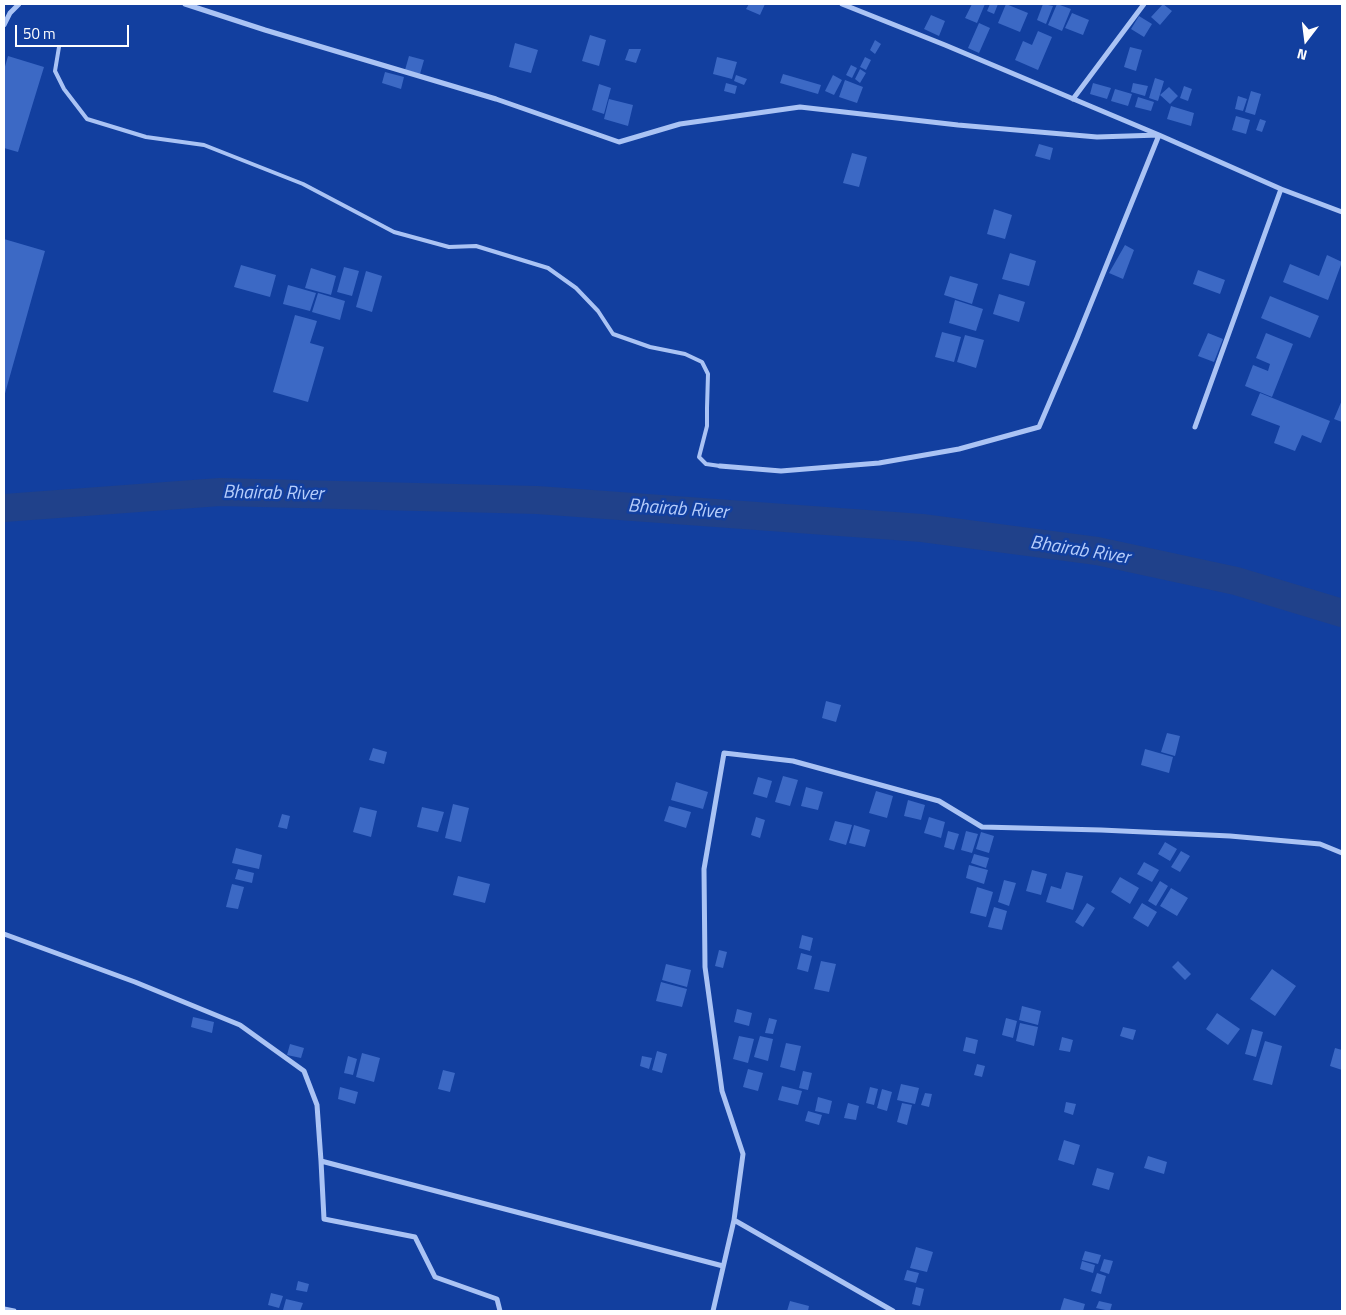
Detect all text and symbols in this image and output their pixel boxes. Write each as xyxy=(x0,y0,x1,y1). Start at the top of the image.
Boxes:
scale bar xyxy=(18,15,131,47)
north arrow xyxy=(1281,15,1331,65)
text: 50 m xyxy=(23,22,56,45)
text: N xyxy=(1295,44,1309,66)
water label: Bhairab River xyxy=(223,482,323,506)
water label: Bhairab River xyxy=(627,495,729,525)
water label: Bhairab River xyxy=(1029,532,1131,570)

